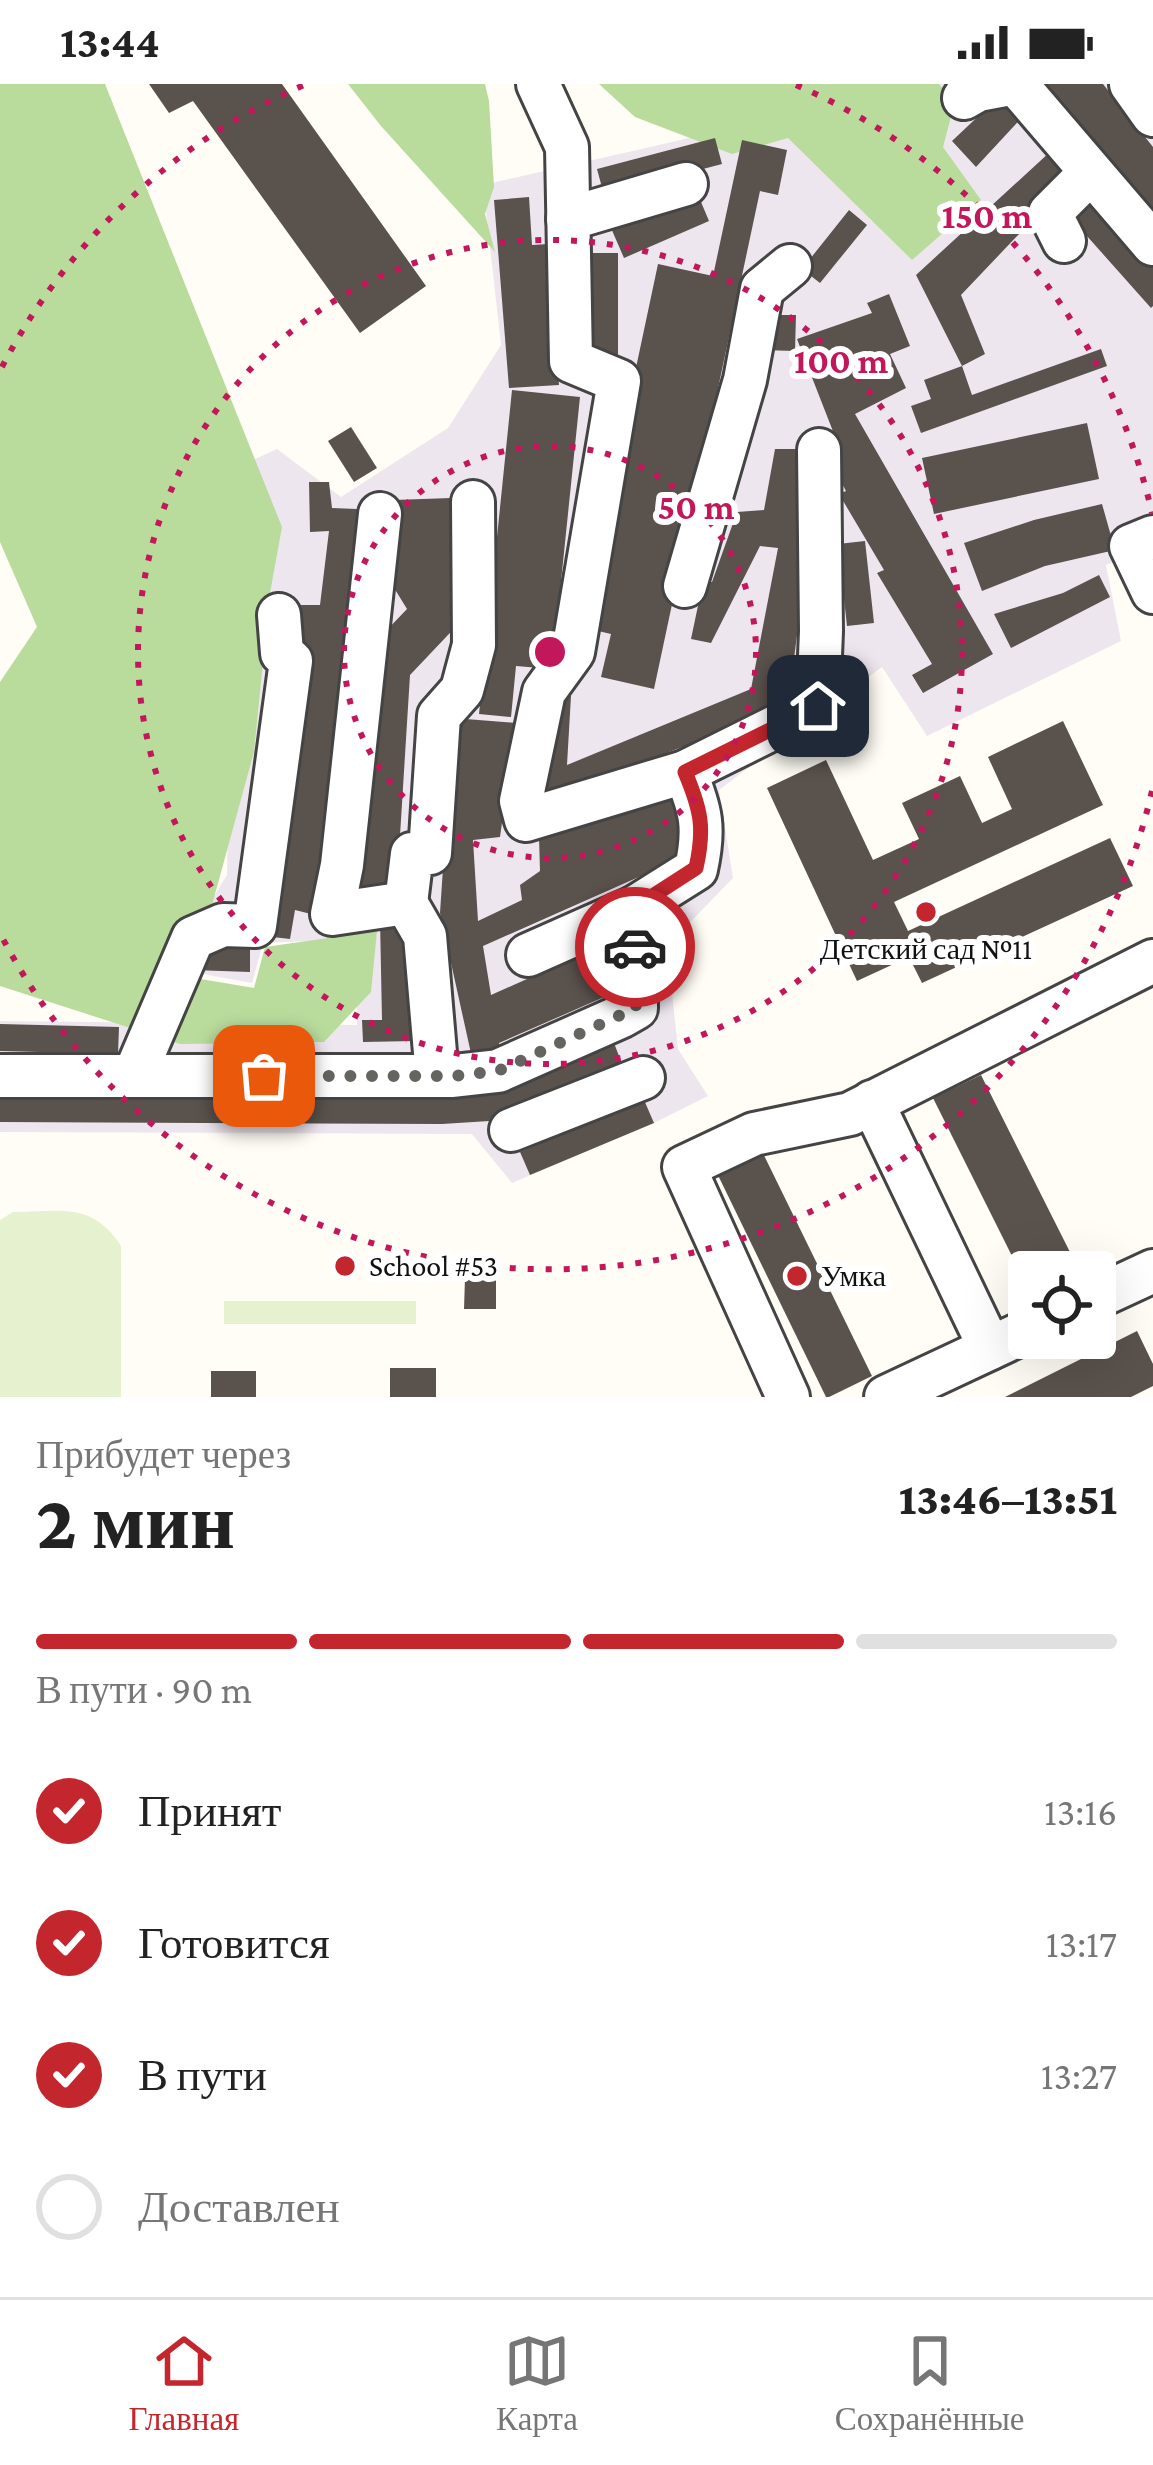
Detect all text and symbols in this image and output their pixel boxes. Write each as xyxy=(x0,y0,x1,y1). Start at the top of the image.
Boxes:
text: 13:44 xyxy=(60,17,160,67)
text: 150 m xyxy=(942,196,1033,236)
text: 100 m xyxy=(794,341,889,381)
text: 50 m xyxy=(658,487,735,527)
centre of rings xyxy=(529,631,571,673)
pin xyxy=(767,655,869,757)
icon: home xyxy=(785,673,851,739)
courier xyxy=(575,887,695,1007)
marker: Детский сад №11 xyxy=(913,899,939,925)
icon: car xyxy=(602,914,668,980)
place label: Детский сад №11 xyxy=(820,932,1032,965)
pin xyxy=(213,1025,315,1127)
icon: bag xyxy=(231,1043,297,1109)
place label: School #53 xyxy=(369,1249,498,1282)
map controls xyxy=(1008,1251,1116,1359)
button: locate xyxy=(1008,1251,1116,1359)
marker: School #53 xyxy=(332,1253,358,1279)
place label: Умка xyxy=(821,1259,886,1292)
marker: Умка xyxy=(784,1263,810,1289)
text: Прибудет через xyxy=(36,1433,291,1476)
text: 13:46–13:51 xyxy=(899,1474,1117,1524)
text: 2 мин xyxy=(36,1478,235,1565)
text: В пути · 90 m xyxy=(36,1668,252,1711)
icon: check xyxy=(36,1778,102,1844)
text: Принят xyxy=(138,1786,282,1836)
text: 13:16 xyxy=(1044,1790,1117,1833)
icon: check xyxy=(36,1910,102,1976)
text: Готовится xyxy=(138,1918,330,1968)
text: 13:17 xyxy=(1046,1922,1117,1965)
icon: check xyxy=(36,2042,102,2108)
text: В пути xyxy=(138,2050,267,2100)
text: 13:27 xyxy=(1041,2054,1117,2097)
text: Доставлен xyxy=(138,2182,340,2232)
tab: Главная xyxy=(128,2328,239,2438)
tab: Карта xyxy=(496,2328,578,2438)
tab: Сохранённые xyxy=(835,2328,1025,2438)

